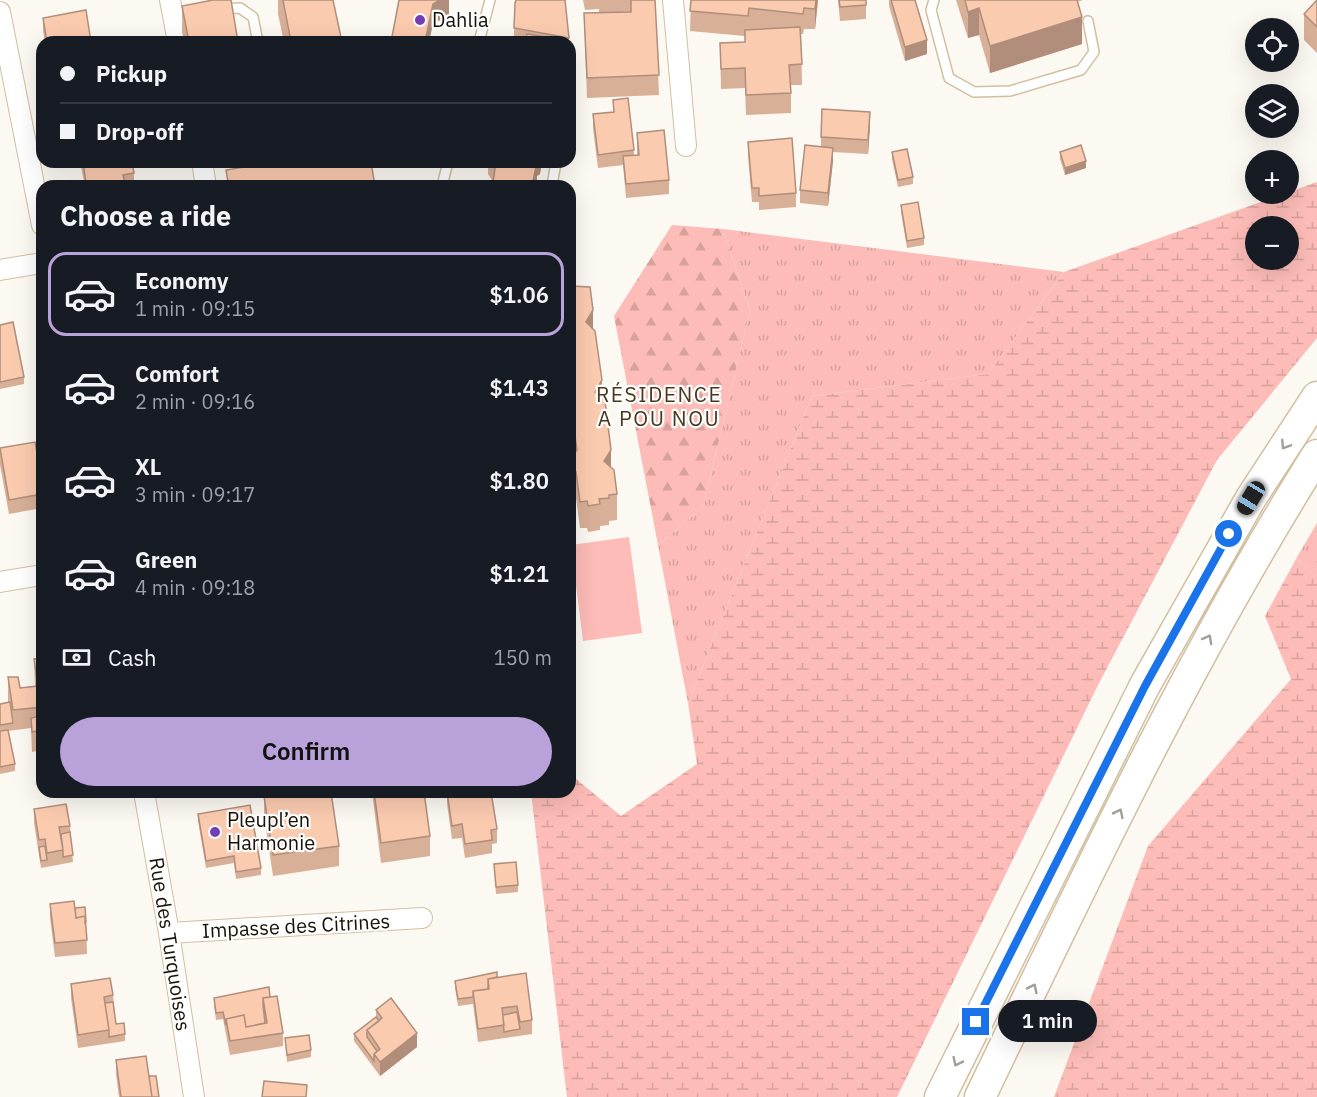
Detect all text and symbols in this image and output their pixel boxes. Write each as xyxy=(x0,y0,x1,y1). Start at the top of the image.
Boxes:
place label: Dahlia xyxy=(432,6,489,33)
marker: Dahlia xyxy=(413,13,427,27)
map controls xyxy=(1245,18,1299,270)
button: locate xyxy=(1245,18,1299,72)
text: Pickup xyxy=(96,59,167,88)
button: layers xyxy=(1245,84,1299,138)
text: Drop-off xyxy=(96,117,183,146)
button: + xyxy=(1245,150,1299,204)
text: Choose a ride xyxy=(60,198,231,233)
button: − xyxy=(1245,216,1299,270)
text: Economy xyxy=(135,266,229,295)
icon: car xyxy=(63,267,117,321)
text: $1.06 xyxy=(490,280,549,309)
text: 1 min · 09:15 xyxy=(135,295,255,322)
text: Comfort xyxy=(135,359,219,388)
icon: car xyxy=(63,360,117,414)
text: $1.43 xyxy=(490,373,549,402)
district label: RÉSIDENCE A POU NOU xyxy=(596,380,722,432)
text: 2 min · 09:16 xyxy=(135,388,255,415)
one-way arrow xyxy=(1280,439,1292,449)
text: XL xyxy=(135,452,161,481)
icon: car xyxy=(63,453,117,507)
text: $1.80 xyxy=(490,466,549,495)
car xyxy=(1234,478,1268,518)
text: 3 min · 09:17 xyxy=(135,481,255,508)
route start xyxy=(1215,520,1242,547)
text: Green xyxy=(135,545,197,574)
icon: car xyxy=(63,546,117,600)
text: $1.21 xyxy=(490,559,549,588)
text: 4 min · 09:18 xyxy=(135,574,255,601)
one-way arrow xyxy=(1201,635,1212,646)
icon: cash xyxy=(60,641,93,674)
text: Cash xyxy=(108,643,157,672)
text: 150 m xyxy=(494,644,552,671)
button: Confirm xyxy=(60,717,552,786)
place label: Pleupl’en Harmonie xyxy=(227,806,315,856)
one-way arrow xyxy=(1112,808,1123,819)
marker: Pleupl’en Harmonie xyxy=(208,825,222,839)
street label: Rue des Turquoises xyxy=(143,855,198,1033)
street label: Impasse des Citrines xyxy=(201,907,391,944)
one-way arrow xyxy=(1025,983,1037,994)
callout: 1 min xyxy=(997,1001,1096,1043)
text: 1 min xyxy=(1022,1007,1073,1034)
route end xyxy=(962,1008,989,1035)
one-way arrow xyxy=(953,1056,964,1067)

